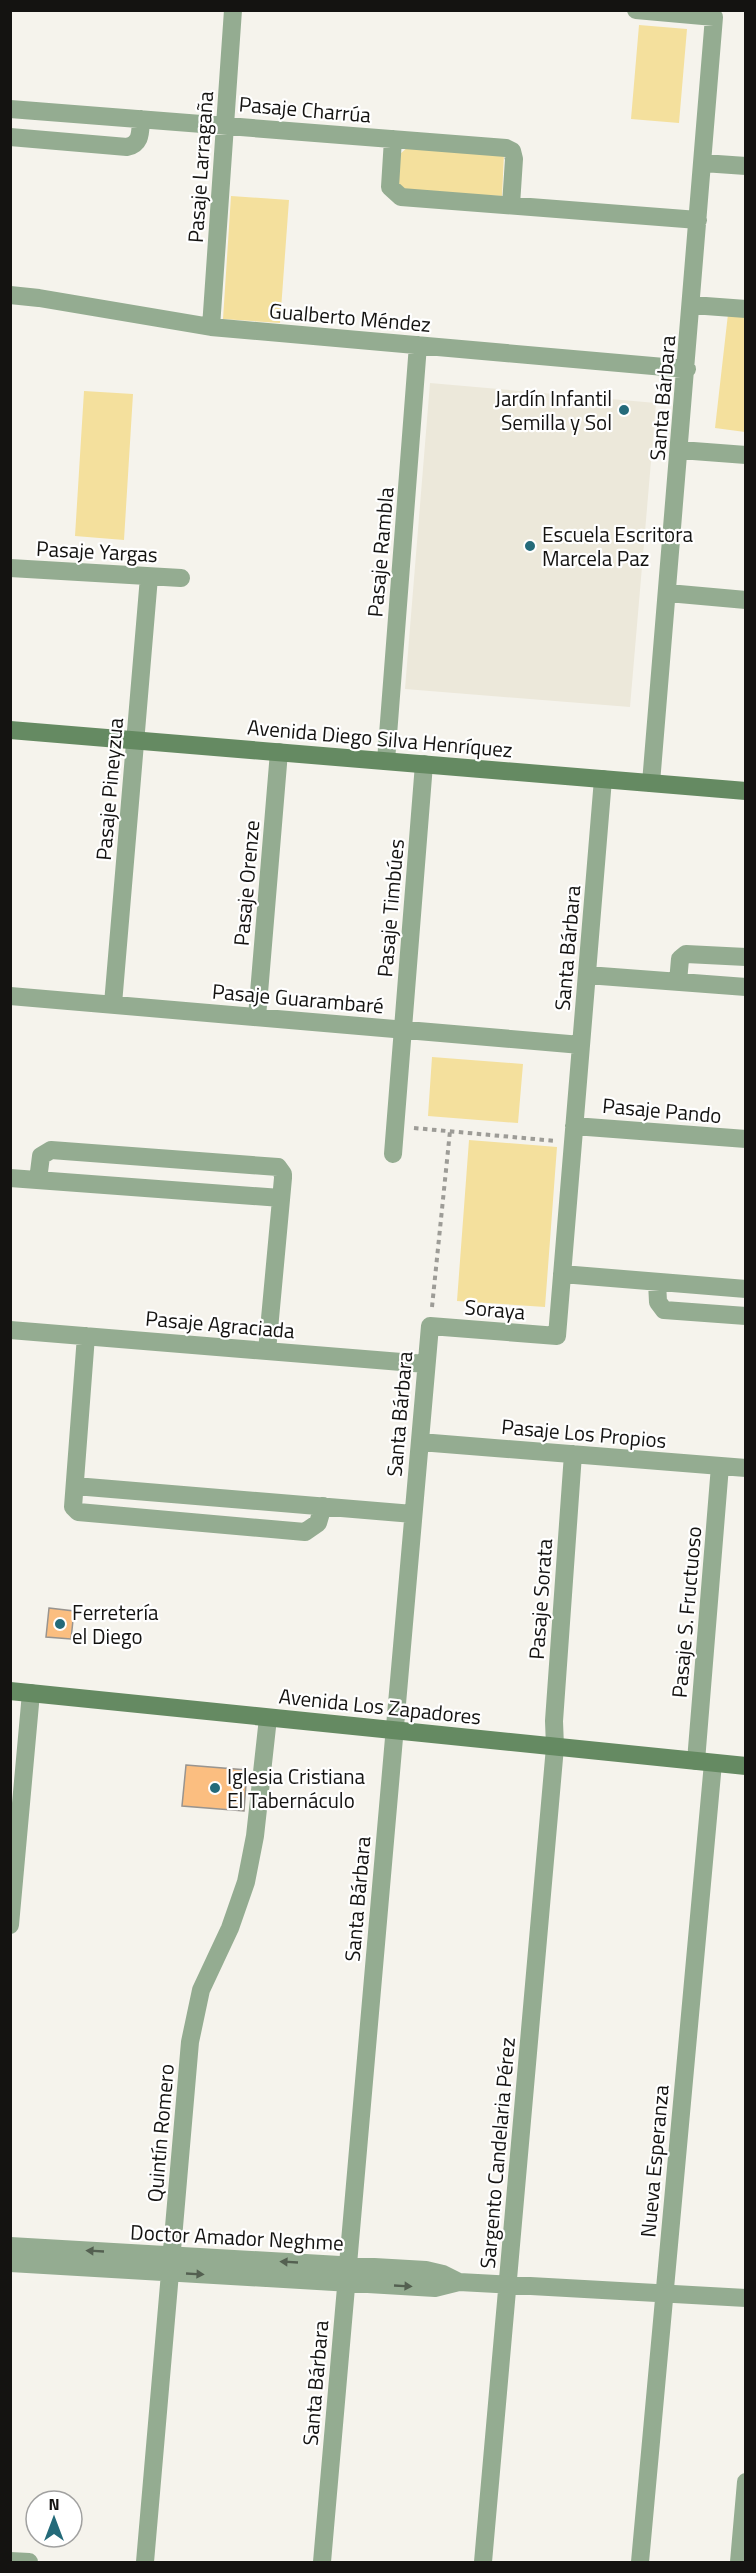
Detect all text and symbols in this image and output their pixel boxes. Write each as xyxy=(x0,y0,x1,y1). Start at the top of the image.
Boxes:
street label: Pasaje Charrúa xyxy=(238,87,373,131)
street label: Pasaje Larragaña xyxy=(179,90,221,244)
street label: Gualberto Méndez xyxy=(268,294,432,340)
street label: Santa Bárbara xyxy=(641,334,683,462)
place label: Jardín Infantil Semilla y Sol xyxy=(495,382,612,438)
marker: Jardín Infantil Semilla y Sol xyxy=(617,403,631,417)
street label: Pasaje Rambla xyxy=(358,485,402,618)
place label: Escuela Escritora Marcela Paz xyxy=(542,518,693,574)
street label: Pasaje Yargas xyxy=(35,532,159,570)
marker: Escuela Escritora Marcela Paz xyxy=(523,539,537,553)
street label: Avenida Diego Silva Henríquez xyxy=(246,710,514,766)
street label: Pasaje Pineyzua xyxy=(87,716,131,862)
street label: Pasaje Orenze xyxy=(225,819,267,947)
street label: Pasaje Timbúes xyxy=(368,837,412,979)
street label: Santa Bárbara xyxy=(546,884,588,1012)
street label: Pasaje Guarambaré xyxy=(211,975,385,1021)
street label: Pasaje Pando xyxy=(601,1089,723,1131)
street label: Soraya xyxy=(463,1290,527,1328)
street label: Pasaje Agraciada xyxy=(144,1302,296,1347)
street label: Santa Bárbara xyxy=(378,1350,420,1478)
street label: Pasaje Los Propios xyxy=(500,1410,668,1456)
street label: Pasaje S. Fructuoso xyxy=(663,1525,709,1699)
street label: Pasaje Sorata xyxy=(520,1537,560,1661)
place label: Ferretería el Diego xyxy=(72,1596,159,1652)
marker: Ferretería el Diego xyxy=(53,1617,67,1631)
street label: Avenida Los Zapadores xyxy=(277,1679,483,1733)
place label: Iglesia Cristiana El Tabernáculo xyxy=(227,1760,365,1816)
marker: Iglesia Cristiana El Tabernáculo xyxy=(208,1781,222,1795)
street label: Santa Bárbara xyxy=(336,1835,378,1963)
street label: Sargento Candelaria Pérez xyxy=(471,2036,523,2270)
street label: Quintín Romero xyxy=(138,2062,182,2204)
street label: Nueva Esperanza xyxy=(631,2083,677,2239)
street label: Doctor Amador Neghme xyxy=(129,2215,345,2259)
one-way arrow xyxy=(85,2246,104,2256)
one-way arrow xyxy=(280,2258,299,2267)
one-way arrow xyxy=(185,2269,204,2278)
one-way arrow xyxy=(393,2281,412,2291)
street label: Santa Bárbara xyxy=(294,2319,336,2447)
north arrow xyxy=(24,2489,84,2549)
text: N xyxy=(48,2492,60,2516)

